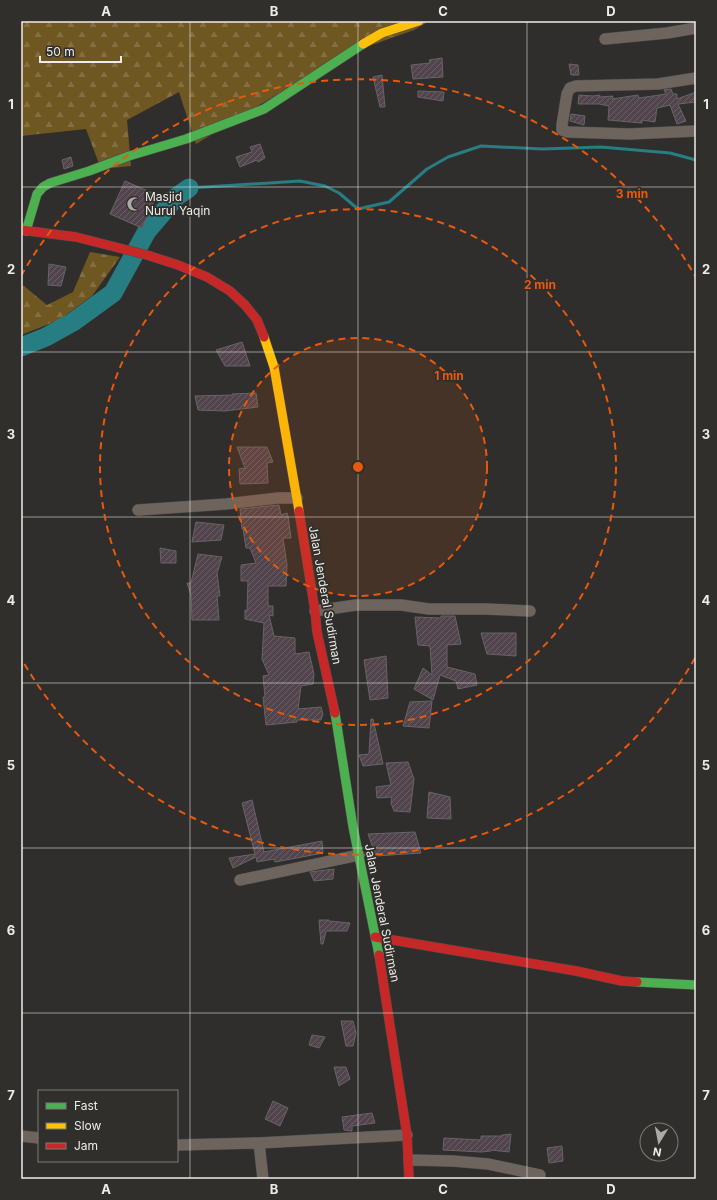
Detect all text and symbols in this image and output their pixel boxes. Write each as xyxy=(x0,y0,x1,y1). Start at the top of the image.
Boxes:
text: A xyxy=(101,3,111,19)
text: B xyxy=(270,3,279,19)
text: C xyxy=(438,3,448,19)
text: D xyxy=(606,3,616,19)
scale bar xyxy=(40,38,121,64)
text: 50 m xyxy=(46,44,75,59)
text: 1 xyxy=(8,96,14,112)
text: 1 xyxy=(703,96,709,112)
text: 3 min xyxy=(616,186,648,201)
place label: Masjid Nurul Yaqin xyxy=(145,189,210,218)
mosque icon: Masjid Nurul Yaqin xyxy=(126,196,142,212)
text: 2 xyxy=(7,261,15,277)
text: 2 xyxy=(702,261,710,277)
text: 2 min xyxy=(524,277,556,292)
text: 1 min xyxy=(434,368,464,383)
text: 3 xyxy=(7,426,15,442)
text: 3 xyxy=(702,426,710,442)
centre of rings xyxy=(351,460,365,474)
street label: Jalan Jenderal Sudirman xyxy=(306,524,345,665)
text: 4 xyxy=(7,592,16,608)
text: 4 xyxy=(702,592,711,608)
text: 5 xyxy=(7,757,15,773)
text: 5 xyxy=(702,757,710,773)
street label: Jalan Jenderal Sudirman xyxy=(362,842,403,983)
text: 6 xyxy=(7,922,15,938)
text: 6 xyxy=(702,922,710,938)
text: 7 xyxy=(7,1087,15,1103)
text: 7 xyxy=(702,1087,710,1103)
legend xyxy=(38,1090,178,1162)
text: Fast xyxy=(74,1098,98,1113)
text: Slow xyxy=(74,1118,102,1133)
north arrow xyxy=(639,1122,679,1162)
text: Jam xyxy=(74,1138,98,1153)
text: N xyxy=(652,1144,663,1159)
text: A xyxy=(101,1181,111,1197)
text: B xyxy=(270,1181,279,1197)
text: C xyxy=(438,1181,448,1197)
text: D xyxy=(606,1181,616,1197)

